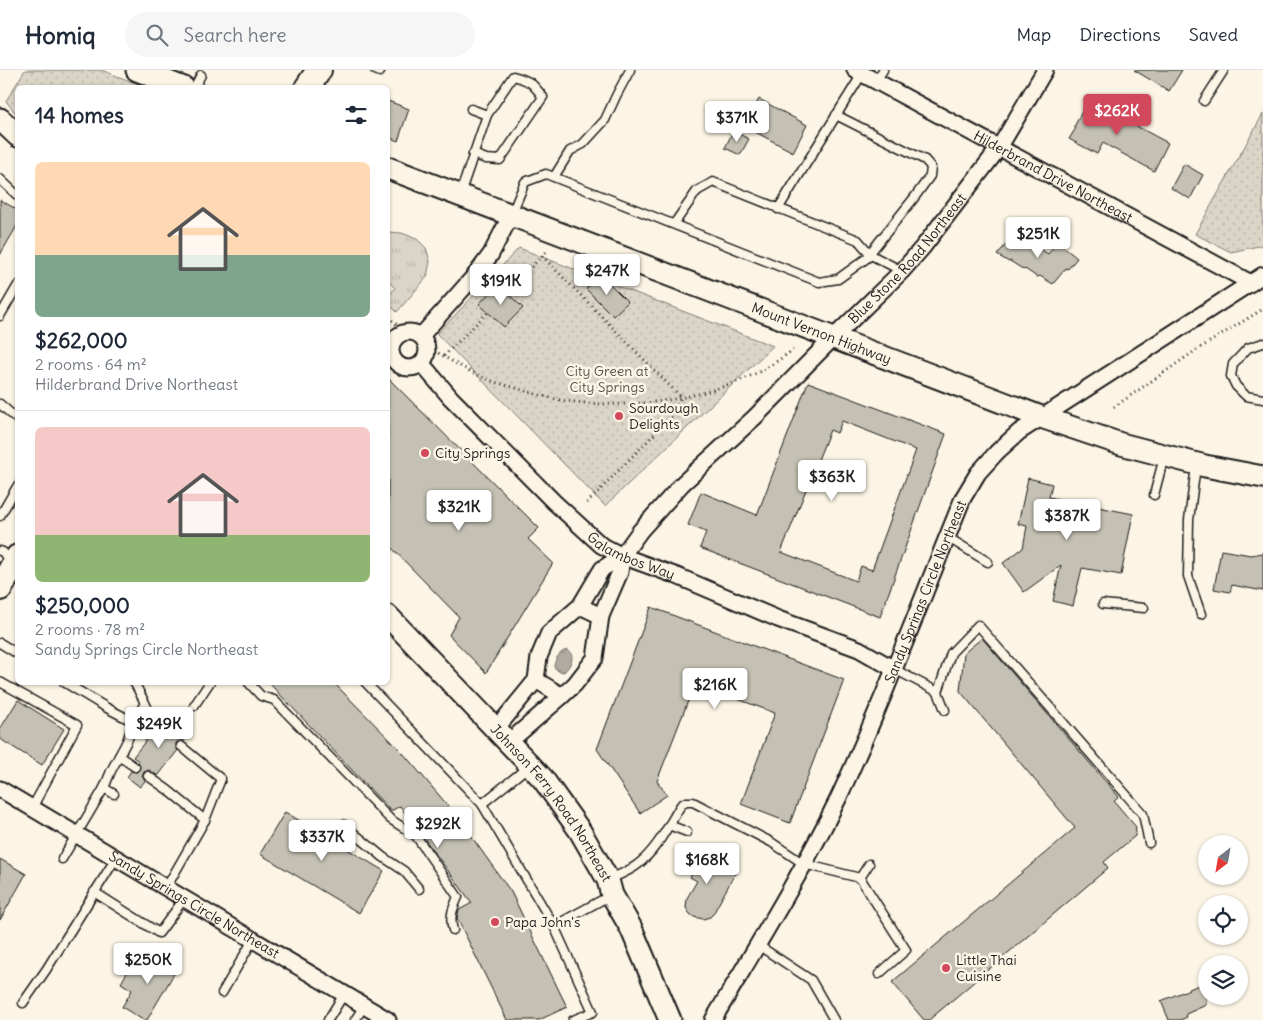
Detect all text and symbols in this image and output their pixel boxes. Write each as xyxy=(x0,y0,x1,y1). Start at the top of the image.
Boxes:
search box xyxy=(125,12,475,57)
text: Homiq xyxy=(25,20,95,50)
icon: search xyxy=(143,21,171,49)
text: Search here xyxy=(183,23,286,47)
text: Map xyxy=(1016,23,1051,46)
text: Directions xyxy=(1079,23,1161,46)
text: Saved xyxy=(1189,23,1238,46)
pin: $262K xyxy=(1082,93,1152,136)
pin: $371K xyxy=(702,100,772,143)
text: $262K xyxy=(1094,100,1140,120)
icon: filters xyxy=(342,101,370,129)
text: 14 homes xyxy=(35,102,124,129)
text: $371K xyxy=(716,107,758,127)
street label: Hilderbrand Drive Northeast xyxy=(971,127,1136,227)
street label: Blue Stone Road Northeast xyxy=(844,189,970,327)
icon: home xyxy=(158,194,248,284)
pin: $251K xyxy=(1003,216,1073,259)
text: $251K xyxy=(1016,223,1060,243)
pin: $247K xyxy=(572,254,642,296)
text: $247K xyxy=(585,260,629,280)
pin: $191K xyxy=(466,264,536,306)
text: $191K xyxy=(481,270,521,290)
street label: Mount Vernon Highway xyxy=(749,299,894,368)
text: $262,000 xyxy=(35,327,128,354)
text: 2 rooms · 64 m² xyxy=(35,354,147,374)
park label: City Green at City Springs xyxy=(566,362,649,396)
text: Hilderbrand Drive Northeast xyxy=(35,374,238,394)
place label: Sourdough Delights xyxy=(629,399,699,433)
marker: Sourdough Delights xyxy=(613,410,625,422)
place label: City Springs xyxy=(435,444,510,462)
marker: City Springs xyxy=(419,447,431,459)
icon: home xyxy=(158,460,248,550)
pin: $363K xyxy=(797,460,867,502)
text: $363K xyxy=(809,466,855,486)
pin: $321K xyxy=(424,490,494,532)
text: $321K xyxy=(438,496,480,516)
street label: Sandy Springs Circle Northeast xyxy=(880,497,970,686)
pin: $387K xyxy=(1032,498,1102,541)
text: $387K xyxy=(1045,505,1089,525)
street label: Galambos Way xyxy=(583,528,677,583)
text: $250,000 xyxy=(35,592,130,619)
text: 2 rooms · 78 m² xyxy=(35,619,145,639)
text: Sandy Springs Circle Northeast xyxy=(35,639,258,659)
pin: $216K xyxy=(680,668,750,710)
text: $216K xyxy=(693,674,737,694)
pin: $249K xyxy=(124,706,194,749)
text: $249K xyxy=(136,713,182,733)
street label: Johnson Ferry Road Northeast xyxy=(487,720,616,885)
pin: $292K xyxy=(403,806,473,849)
text: $292K xyxy=(415,813,461,833)
pin: $337K xyxy=(287,820,357,862)
text: $337K xyxy=(300,826,344,846)
north arrow xyxy=(1198,835,1248,885)
map controls xyxy=(1198,835,1248,1005)
pin: $168K xyxy=(672,842,742,885)
street label: Sandy Springs Circle Northeast xyxy=(106,847,283,962)
text: $168K xyxy=(685,849,729,869)
button: locate xyxy=(1198,895,1248,945)
place label: Papa John's xyxy=(505,913,580,931)
marker: Papa John's xyxy=(489,916,501,928)
pin: $250K xyxy=(113,942,183,985)
text: $250K xyxy=(124,949,172,969)
place label: Little Thai Cuisine xyxy=(956,951,1017,985)
button: layers xyxy=(1198,955,1248,1005)
marker: Little Thai Cuisine xyxy=(940,962,952,974)

